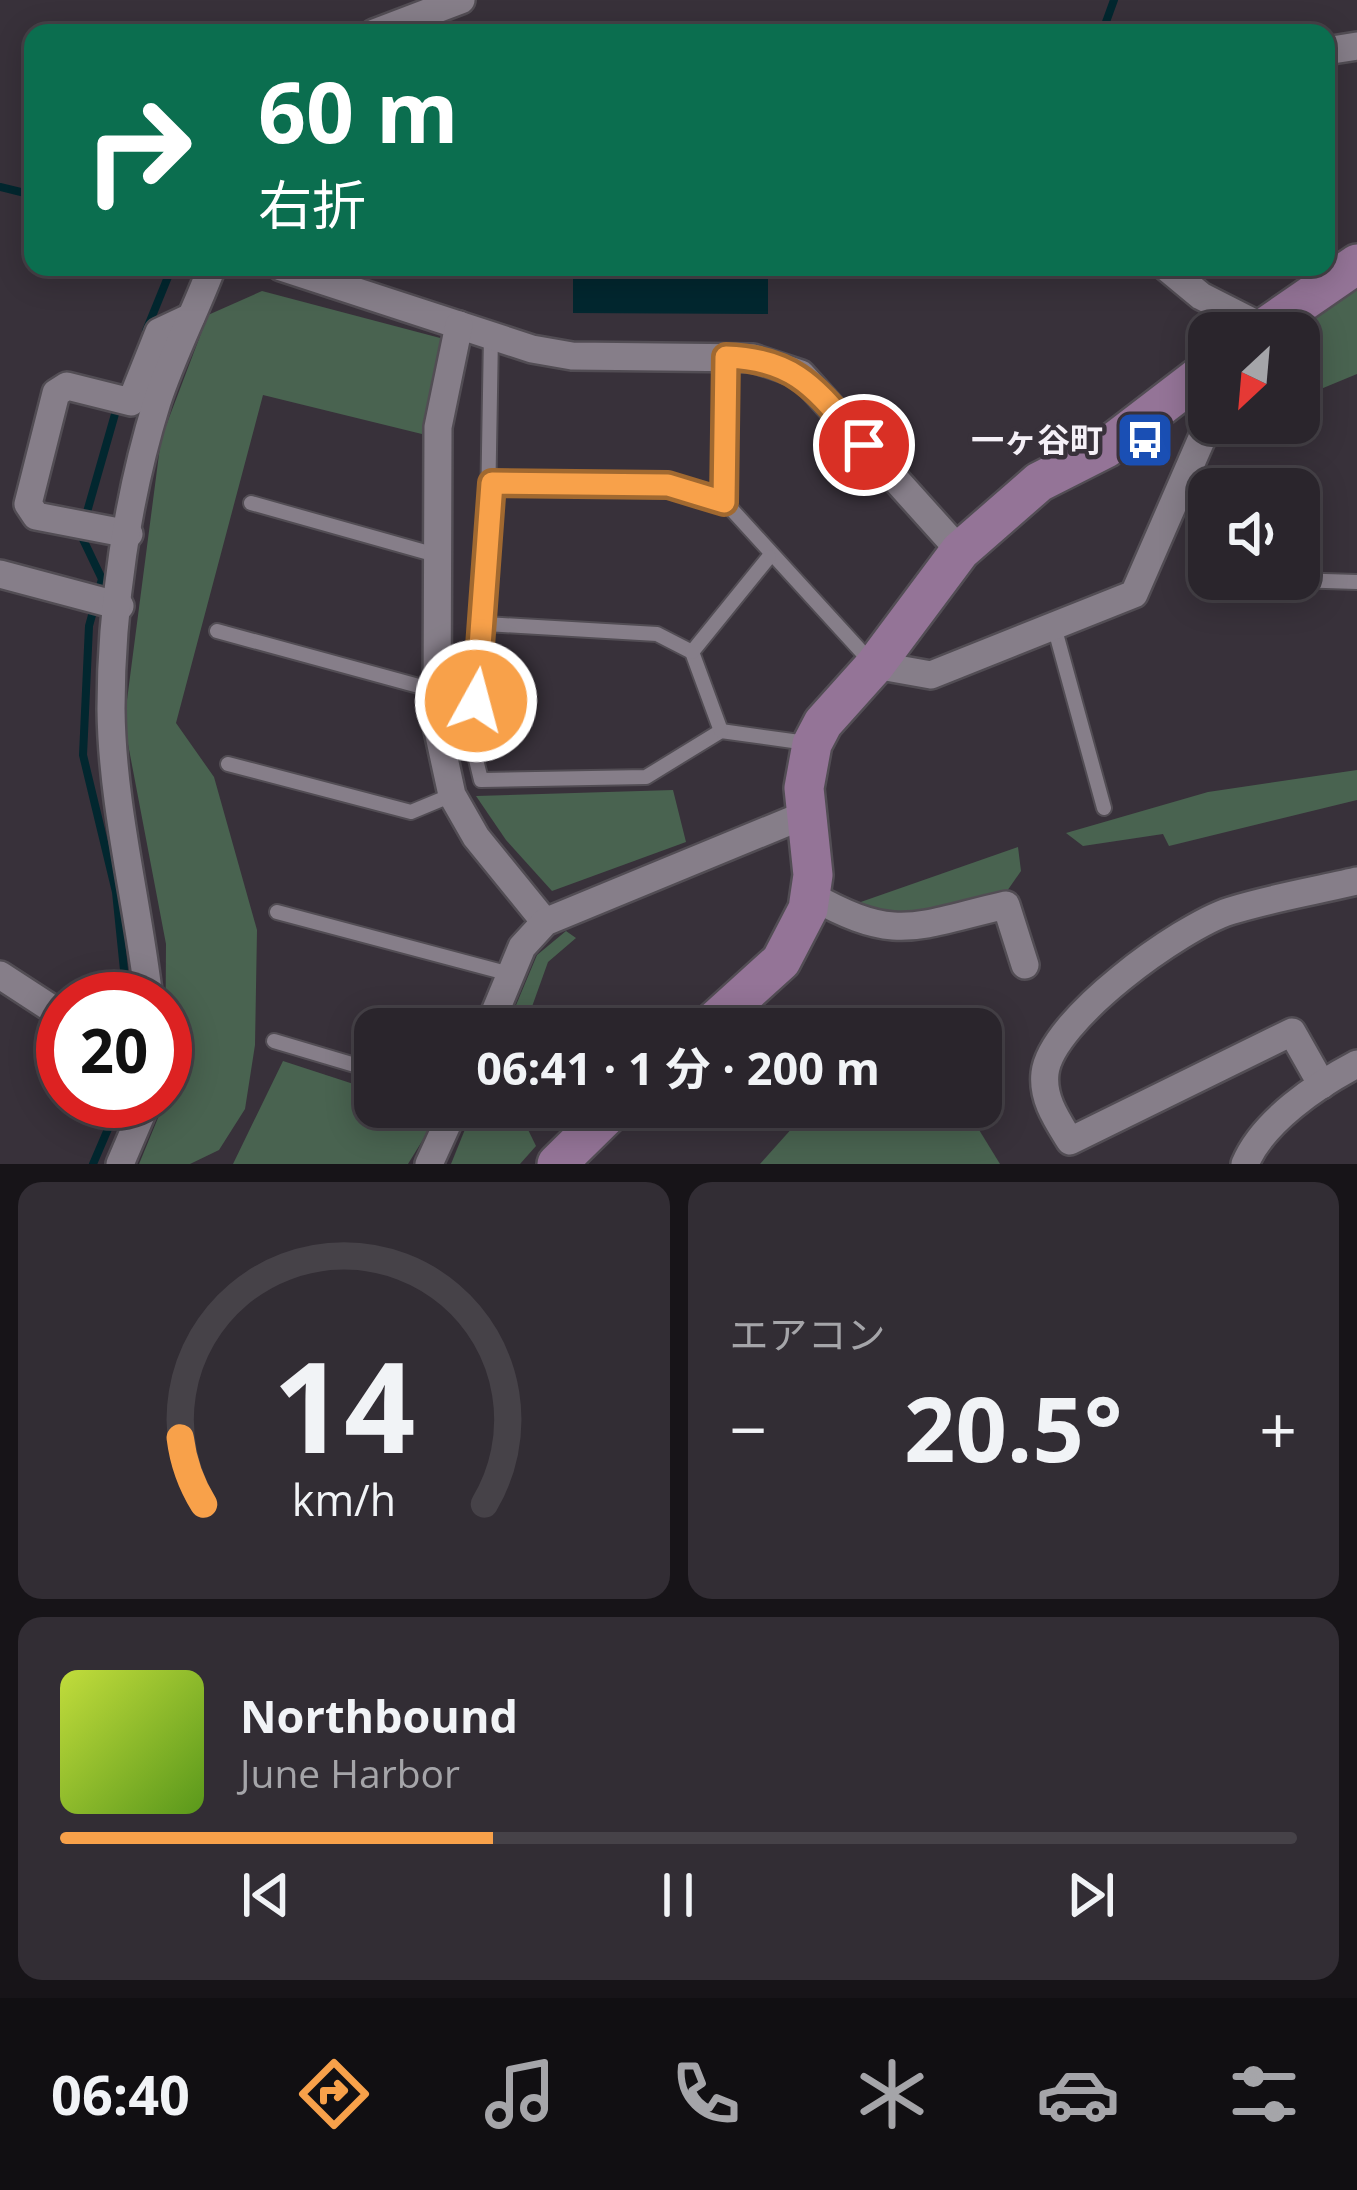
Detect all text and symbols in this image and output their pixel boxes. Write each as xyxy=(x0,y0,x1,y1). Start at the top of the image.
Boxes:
text: 60 m xyxy=(258,53,458,168)
icon: right xyxy=(60,72,216,228)
text: 右折 xyxy=(258,167,366,241)
north arrow xyxy=(1188,312,1320,444)
map controls xyxy=(1188,312,1320,600)
pin xyxy=(813,394,915,496)
bus stop icon: 一ヶ谷町 xyxy=(1114,409,1176,471)
icon: arrive xyxy=(831,412,897,478)
place label: 一ヶ谷町 xyxy=(971,417,1103,462)
button: sound xyxy=(1188,468,1320,600)
position arrow xyxy=(413,638,539,764)
speed limit sign: 20 xyxy=(36,972,192,1128)
text: 06:41 · 1 分 · 200 m xyxy=(476,1037,880,1098)
text: エアコン xyxy=(730,1307,886,1360)
text: 14 xyxy=(272,1320,415,1490)
text: 20.5° xyxy=(904,1366,1123,1488)
text: − xyxy=(730,1383,767,1473)
text: + xyxy=(1259,1383,1297,1473)
text: km/h xyxy=(292,1469,396,1528)
text: Northbound xyxy=(240,1685,518,1746)
text: June Harbor xyxy=(240,1746,460,1799)
icon: previous xyxy=(233,1862,299,1928)
icon: pause xyxy=(645,1862,711,1928)
icon: next xyxy=(1058,1862,1124,1928)
icon: directions xyxy=(292,2052,376,2136)
icon: music xyxy=(478,2052,562,2136)
icon: phone xyxy=(664,2052,748,2136)
icon: climate xyxy=(850,2052,934,2136)
icon: car xyxy=(1036,2052,1120,2136)
icon: filters xyxy=(1222,2052,1306,2136)
text: 06:40 xyxy=(51,2057,190,2131)

